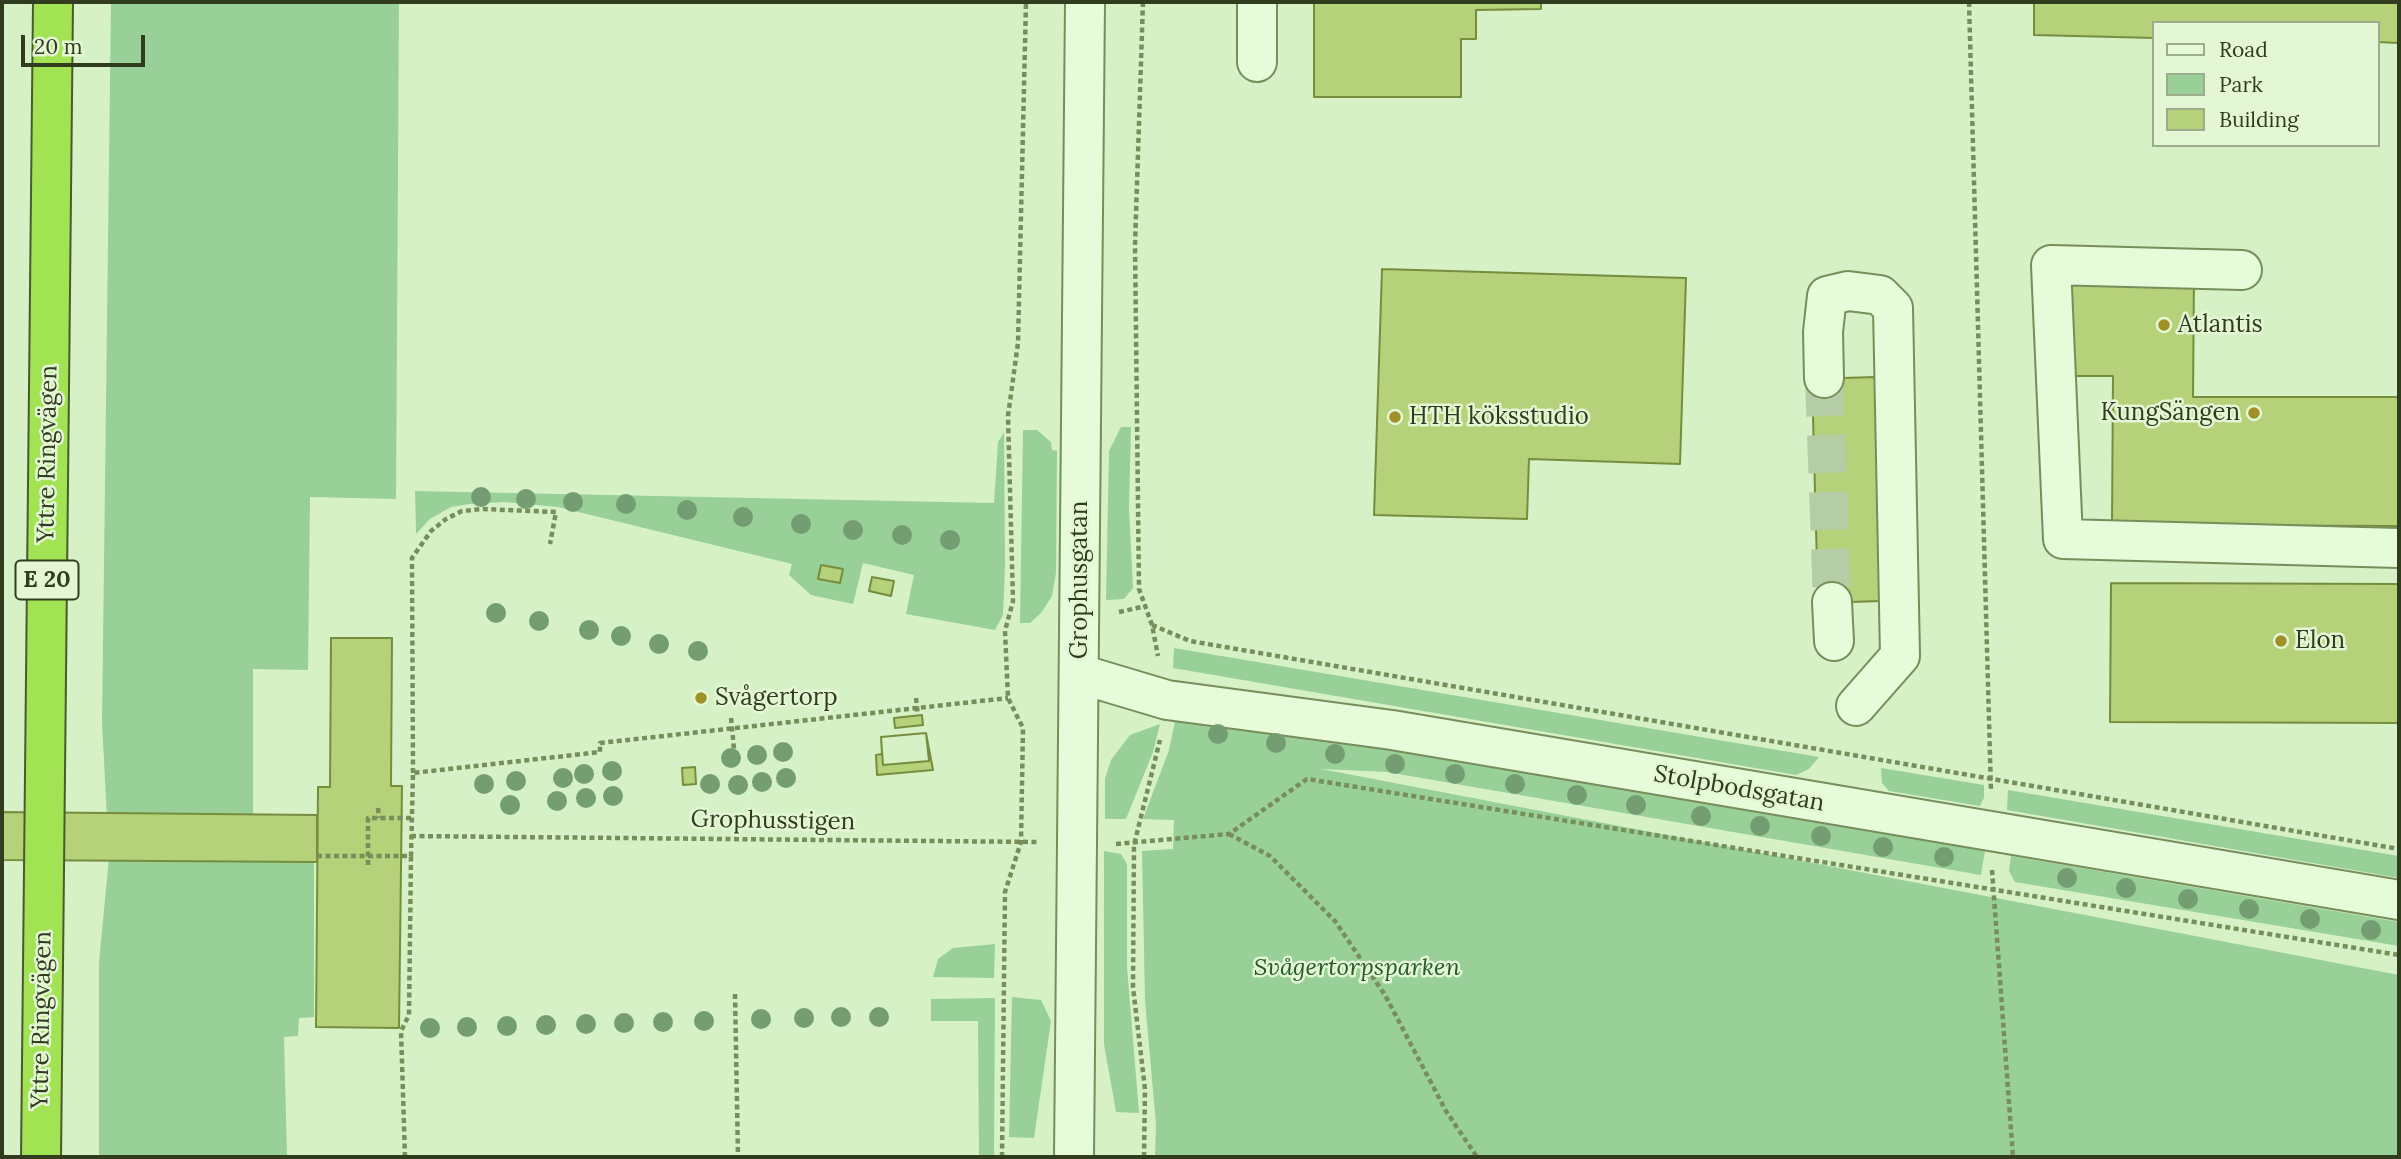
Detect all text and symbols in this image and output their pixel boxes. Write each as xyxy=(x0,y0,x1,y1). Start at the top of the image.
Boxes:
scale bar xyxy=(24,21,149,65)
legend xyxy=(2152,21,2380,147)
text: 20 m xyxy=(34,33,83,60)
text: Road xyxy=(2219,36,2268,63)
text: Park xyxy=(2219,71,2263,98)
text: Building xyxy=(2219,106,2299,133)
place label: Atlantis xyxy=(2178,311,2263,339)
marker: Atlantis xyxy=(2156,317,2172,333)
street label: Yttre Ringvägen xyxy=(32,365,64,543)
place label: KungSängen xyxy=(2100,399,2240,427)
place label: HTH köksstudio xyxy=(1409,403,1589,431)
marker: KungSängen xyxy=(2246,405,2262,421)
marker: HTH köksstudio xyxy=(1387,409,1403,425)
street label: Grophusgatan xyxy=(1066,501,1094,659)
road number: E 20 xyxy=(16,560,78,600)
place label: Elon xyxy=(2295,627,2345,655)
marker: Elon xyxy=(2273,633,2289,649)
place label: Svågertorp xyxy=(715,684,838,712)
marker: Svågertorp xyxy=(693,690,709,706)
street label: Stolpbodsgatan xyxy=(1651,760,1827,818)
street label: Grophusstigen xyxy=(690,805,856,837)
street label: Yttre Ringvägen xyxy=(26,931,58,1109)
park label: Svågertorpsparken xyxy=(1254,954,1460,982)

